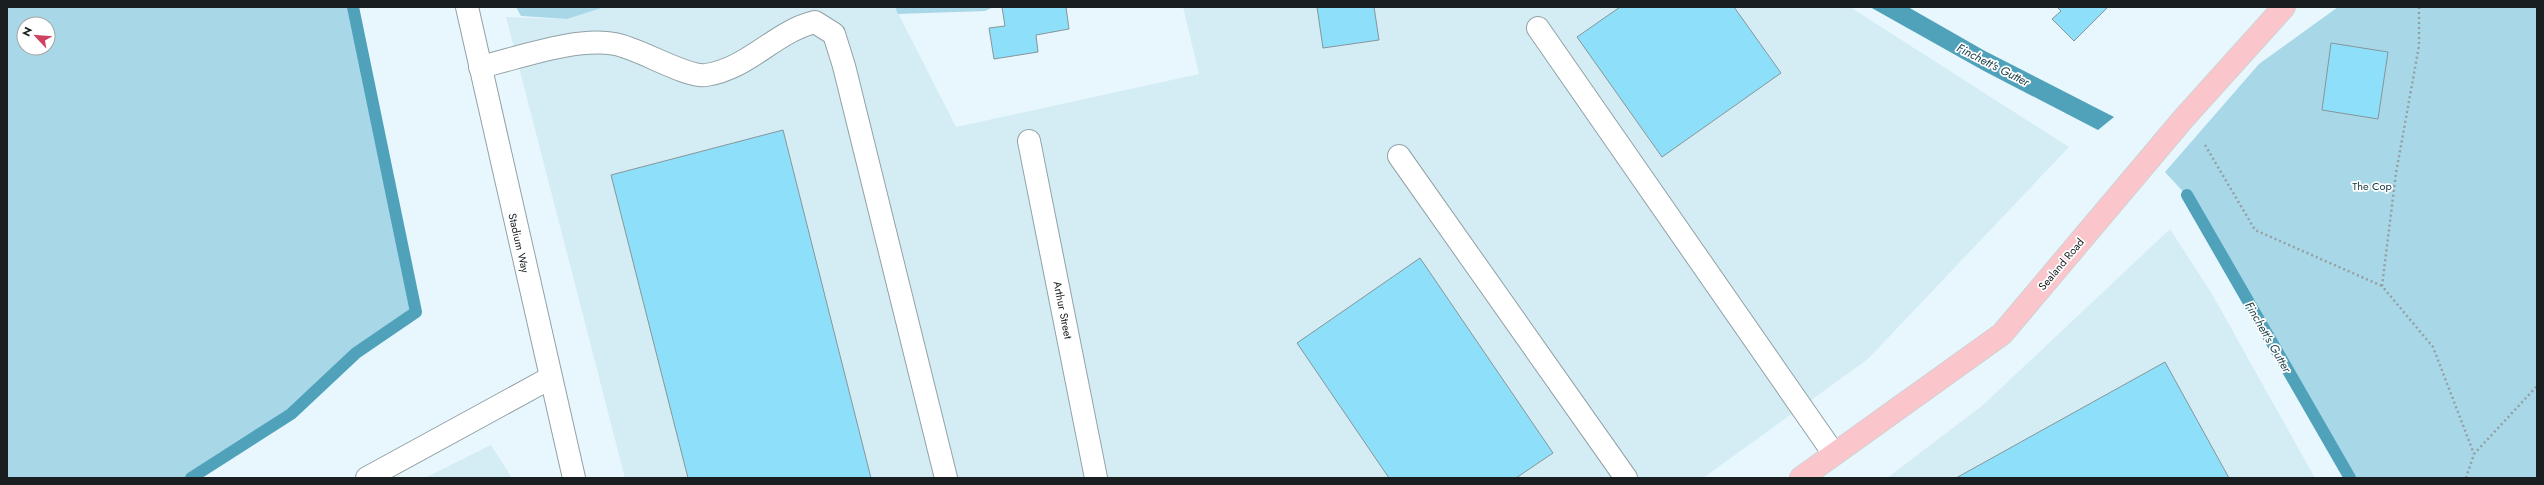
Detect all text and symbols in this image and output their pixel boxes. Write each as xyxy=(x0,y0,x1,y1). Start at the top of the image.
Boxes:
north arrow xyxy=(16,16,56,56)
text: N xyxy=(18,24,36,39)
water label: Finchett's Gutter xyxy=(1954,39,2033,91)
park label: The Cop xyxy=(2352,178,2392,194)
street label: Stadium Way xyxy=(504,212,534,274)
street label: Sealand Road xyxy=(2034,234,2088,294)
street label: Arthur Street xyxy=(1050,280,1077,341)
water label: Finchett's Gutter xyxy=(2240,298,2296,377)

